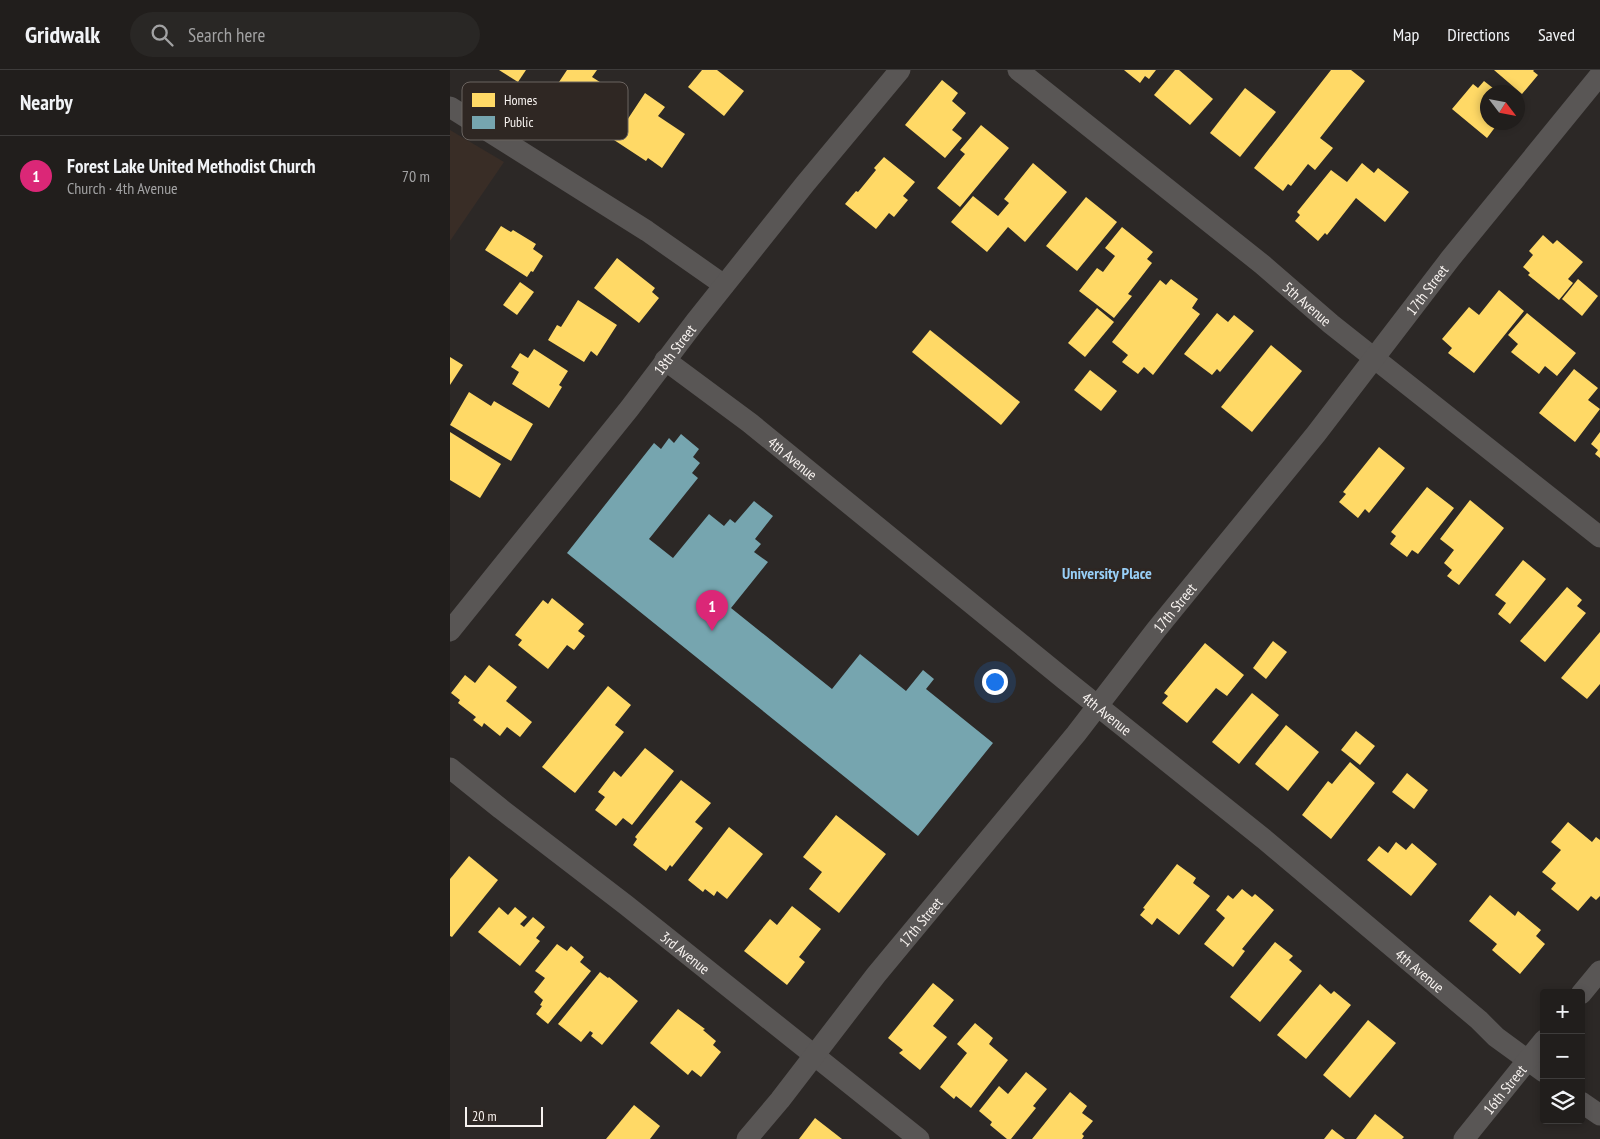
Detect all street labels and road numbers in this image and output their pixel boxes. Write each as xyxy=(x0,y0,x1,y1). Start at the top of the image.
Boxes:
street label: 17th Street xyxy=(1401,261,1452,319)
street label: 5th Avenue xyxy=(1279,277,1336,330)
street label: 18th Street xyxy=(649,320,699,378)
street label: 4th Avenue xyxy=(764,432,821,484)
street label: 17th Street xyxy=(1148,579,1200,636)
street label: 4th Avenue xyxy=(1078,688,1136,739)
street label: 17th Street xyxy=(894,893,946,950)
street label: 3rd Avenue xyxy=(657,927,714,978)
street label: 4th Avenue xyxy=(1392,944,1448,996)
street label: 16th Street xyxy=(1478,1060,1530,1118)

